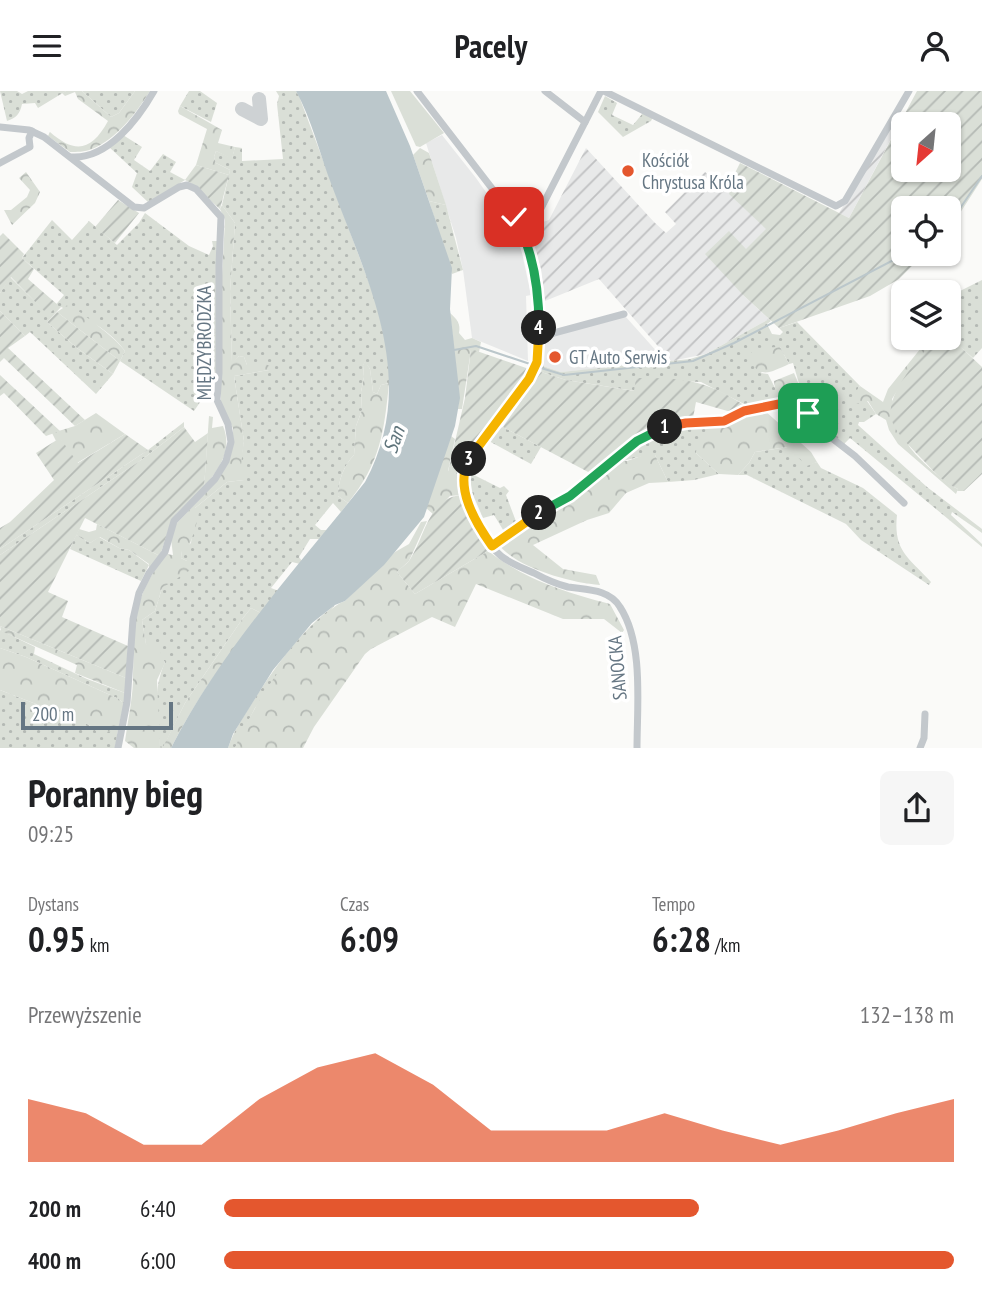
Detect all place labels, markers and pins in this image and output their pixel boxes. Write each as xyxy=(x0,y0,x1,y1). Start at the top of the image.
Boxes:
place label: Kościół Chrystusa Króla xyxy=(642,148,744,194)
marker: Kościół Chrystusa Króla xyxy=(620,163,636,179)
pin xyxy=(484,187,544,247)
pin: 4 xyxy=(522,310,556,345)
place label: GT Auto Serwis xyxy=(569,345,667,369)
marker: GT Auto Serwis xyxy=(547,349,563,365)
pin xyxy=(778,383,838,443)
pin: 1 xyxy=(648,409,682,445)
pin: 3 xyxy=(452,441,486,477)
pin: 2 xyxy=(522,495,556,531)

